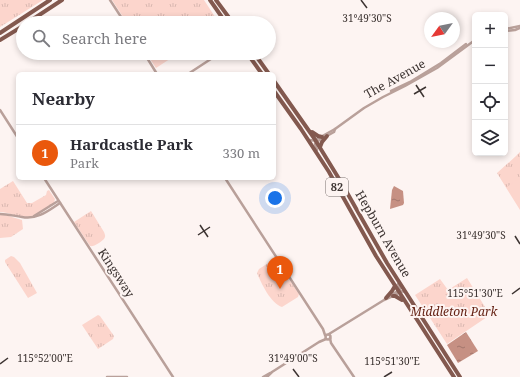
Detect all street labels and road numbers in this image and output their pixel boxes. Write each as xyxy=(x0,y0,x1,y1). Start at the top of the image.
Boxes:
street label: The Avenue xyxy=(361,55,428,102)
road number: 82 xyxy=(326,178,348,196)
street label: Hepburn Avenue xyxy=(352,187,415,280)
street label: Kingsway xyxy=(94,245,139,301)

